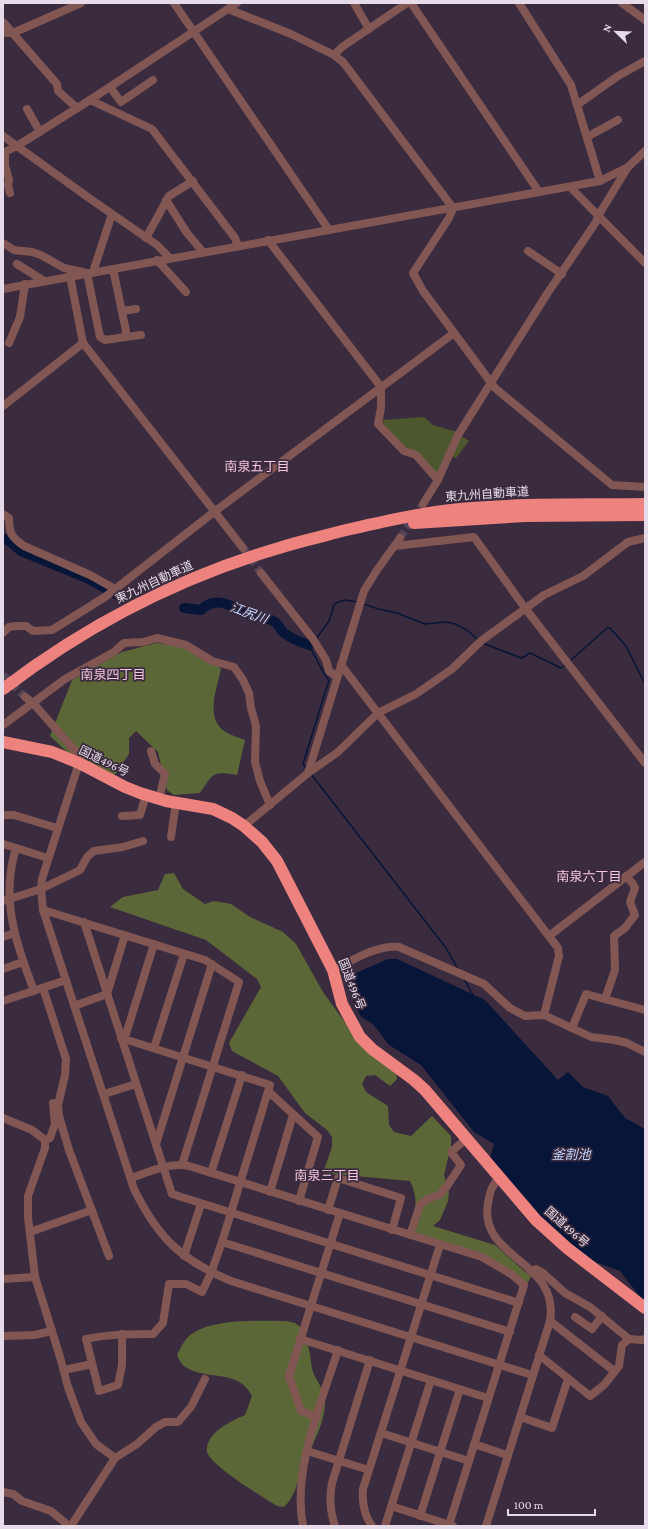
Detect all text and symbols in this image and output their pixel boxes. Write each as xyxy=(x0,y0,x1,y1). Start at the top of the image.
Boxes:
north arrow xyxy=(596,12,636,52)
text: N xyxy=(600,22,614,34)
district label: 南泉五丁目 xyxy=(224,459,290,474)
street label: 東九州自動車道 xyxy=(445,484,529,504)
street label: 東九州自動車道 xyxy=(113,558,195,606)
water label: 江尻川 xyxy=(228,599,272,627)
district label: 南泉四丁目 xyxy=(80,667,146,682)
street label: 国道496号 xyxy=(77,743,131,779)
district label: 南泉六丁目 xyxy=(556,869,622,884)
street label: 国道496号 xyxy=(336,956,368,1012)
water label: 釜割池 xyxy=(551,1147,592,1162)
district label: 南泉三丁目 xyxy=(294,1168,360,1183)
street label: 国道496号 xyxy=(542,1204,592,1250)
scale bar xyxy=(508,1491,595,1517)
text: 100 m xyxy=(514,1498,544,1512)

